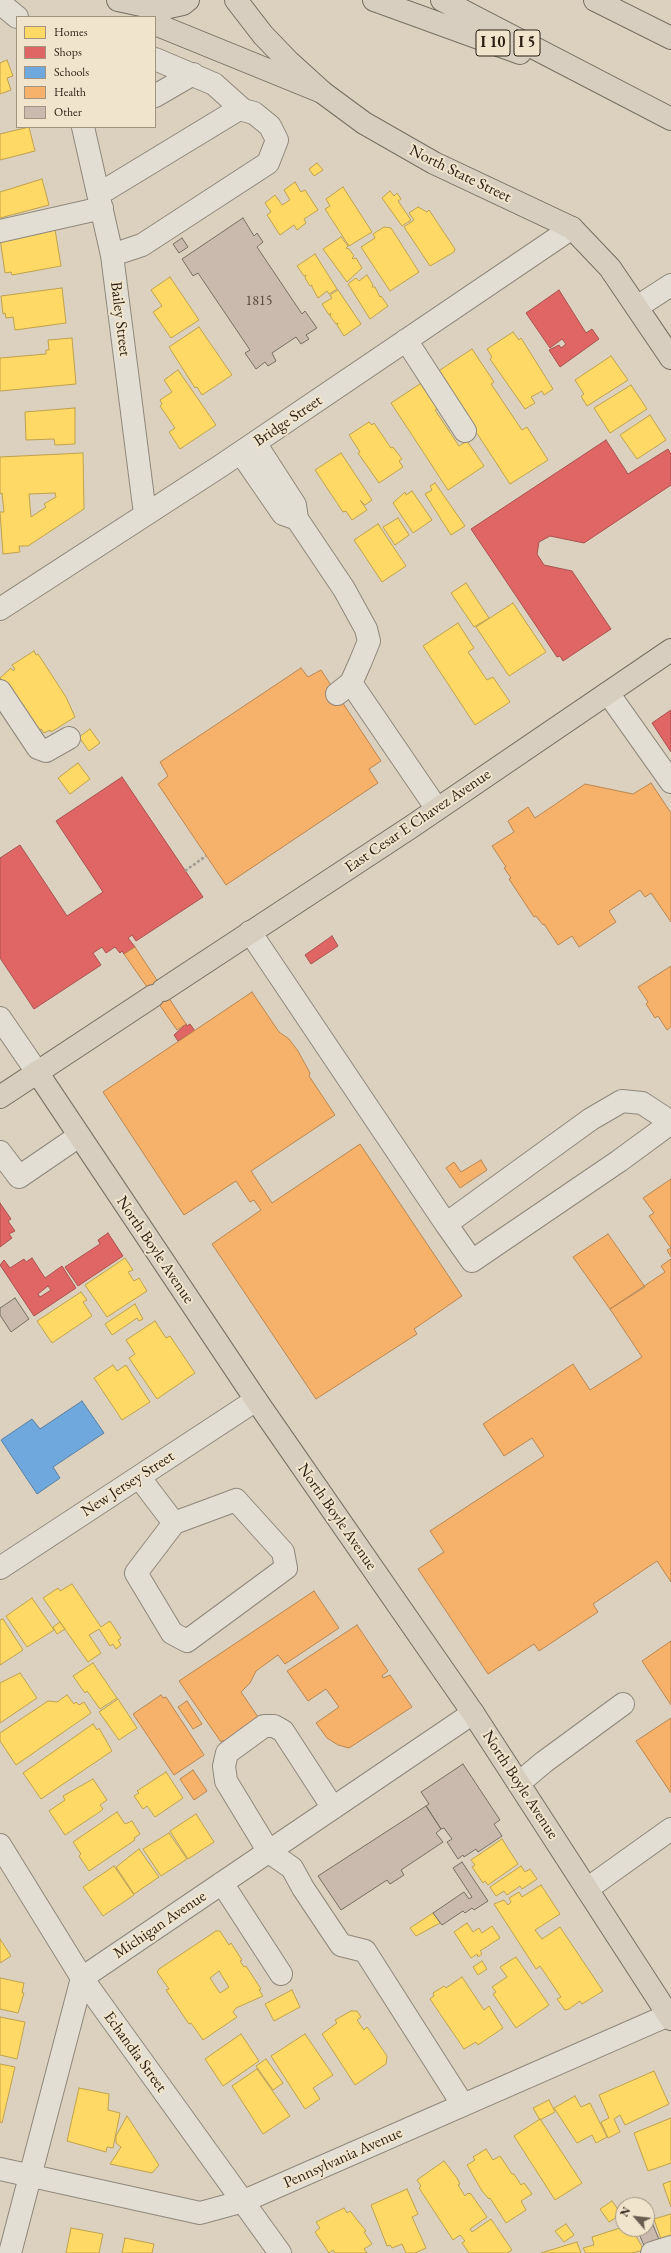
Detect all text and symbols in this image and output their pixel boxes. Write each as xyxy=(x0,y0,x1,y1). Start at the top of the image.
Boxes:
legend xyxy=(16,16,156,128)
text: Homes xyxy=(54,24,88,40)
road number: I 10 xyxy=(476,30,510,56)
road number: I 5 xyxy=(514,30,540,56)
text: Shops xyxy=(54,44,82,60)
text: Schools xyxy=(54,64,89,80)
text: Health xyxy=(54,84,86,100)
text: Other xyxy=(54,104,82,120)
street label: North State Street xyxy=(406,141,514,207)
street label: Bailey Street xyxy=(106,281,134,357)
house number: 1815 xyxy=(246,293,272,309)
street label: Bridge Street xyxy=(250,391,326,451)
street label: East Cesar E Chavez Avenue xyxy=(341,765,495,877)
street label: North Boyle Avenue xyxy=(112,1193,198,1307)
street label: New Jersey Street xyxy=(78,1447,178,1521)
street label: North Boyle Avenue xyxy=(293,1460,381,1574)
street label: North Boyle Avenue xyxy=(478,1727,562,1843)
street label: Michigan Avenue xyxy=(110,1887,210,1963)
street label: Echandia Street xyxy=(99,2008,171,2096)
street label: Pennsylvania Avenue xyxy=(281,2123,405,2193)
north arrow xyxy=(615,2197,655,2237)
text: N xyxy=(617,2205,634,2219)

